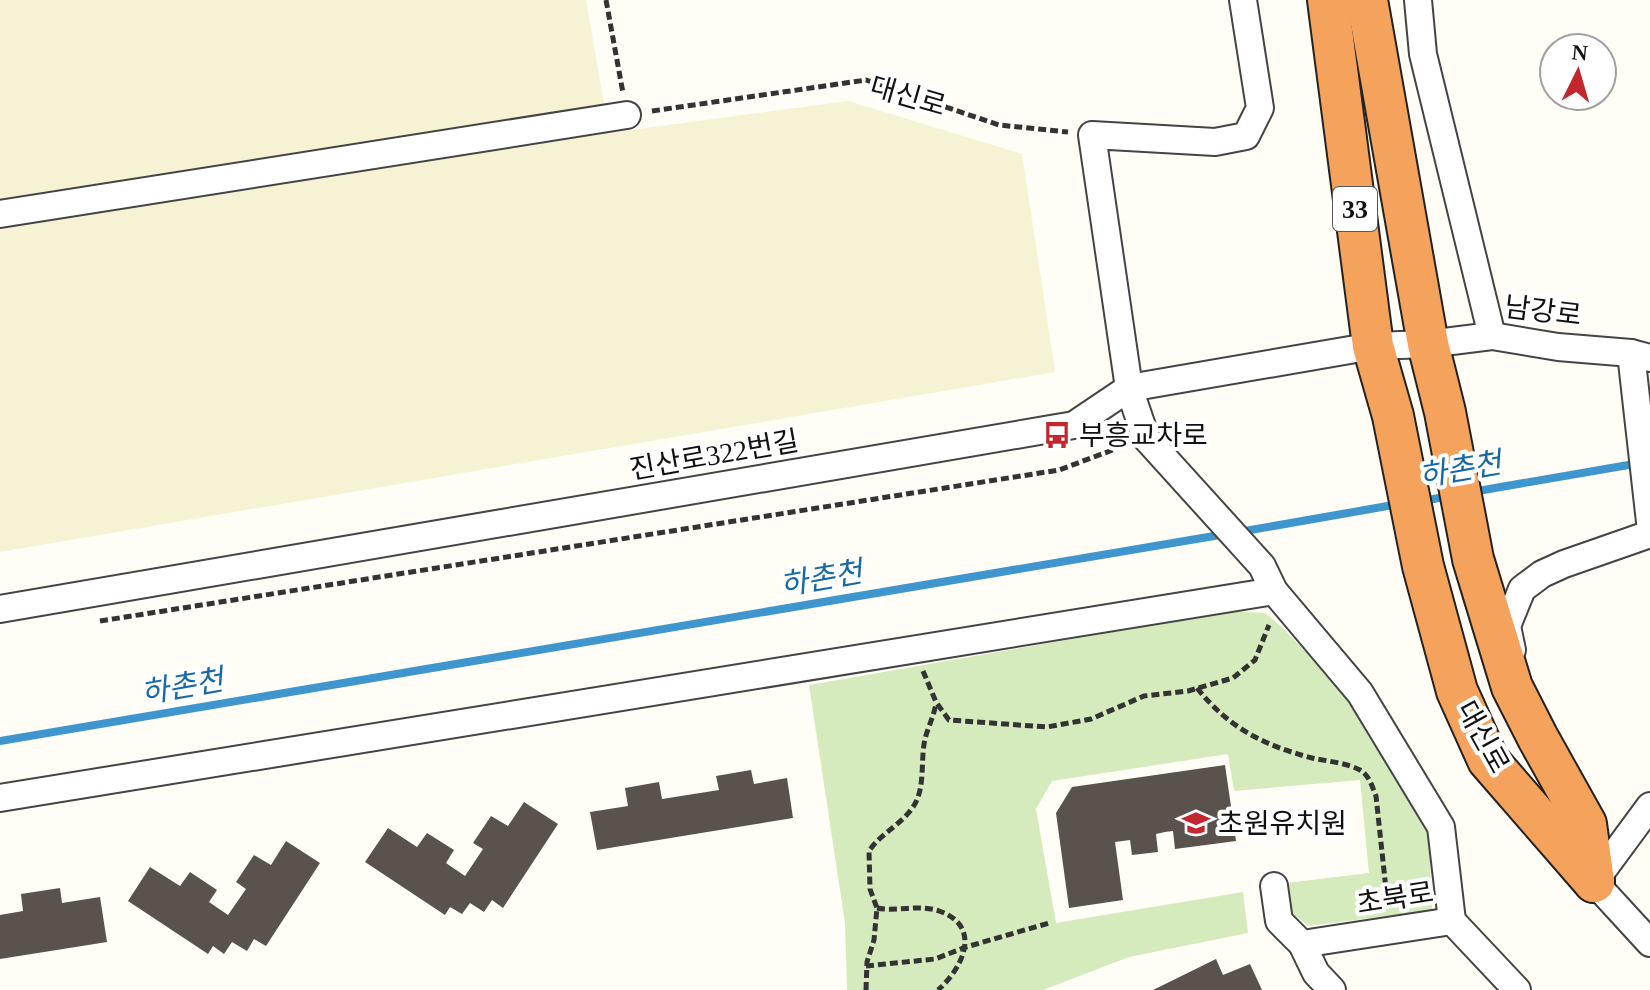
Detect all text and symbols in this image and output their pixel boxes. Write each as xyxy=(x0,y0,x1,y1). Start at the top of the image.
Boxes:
north arrow xyxy=(1538,32,1618,112)
text: N xyxy=(1571,39,1589,66)
street label: 대신로 xyxy=(867,70,949,122)
road number: 33 xyxy=(1333,187,1377,231)
street label: 남강로 xyxy=(1503,291,1583,331)
bus stop icon: 부흥교차로 xyxy=(1042,420,1072,450)
place label: 부흥교차로 xyxy=(1079,420,1208,451)
street label: 진산로322번길 xyxy=(627,425,801,485)
water label: 하촌천 xyxy=(1416,445,1507,492)
water label: 하촌천 xyxy=(777,554,868,601)
water label: 하촌천 xyxy=(138,662,229,709)
street label: 대신로 xyxy=(1451,696,1515,778)
school or university icon: 초원유치원 xyxy=(1181,808,1211,838)
place label: 초원유치원 xyxy=(1218,808,1347,839)
street label: 초북로 xyxy=(1354,877,1436,919)

